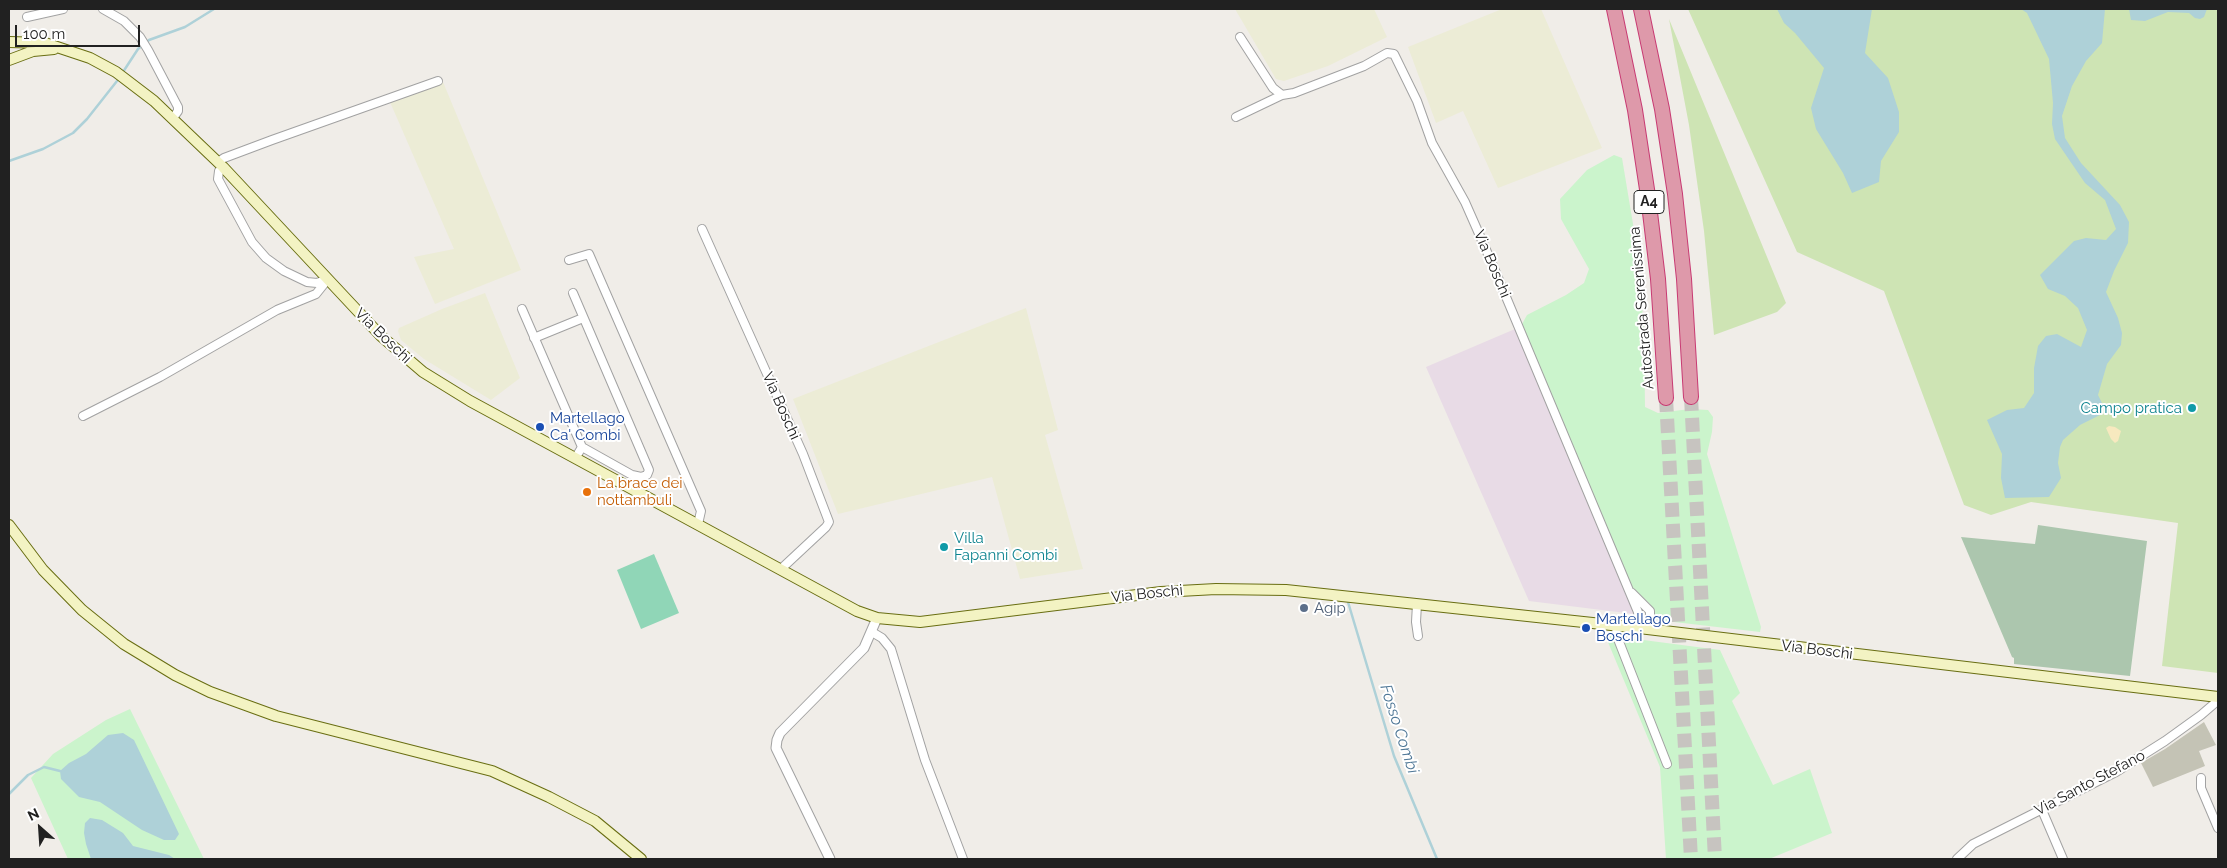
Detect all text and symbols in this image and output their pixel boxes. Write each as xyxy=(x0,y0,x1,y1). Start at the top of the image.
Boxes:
scale bar xyxy=(18,15,142,47)
text: 100 m xyxy=(23,25,65,43)
road number: A4 xyxy=(1634,190,1664,213)
street label: Autostrada Serenissima xyxy=(1626,226,1658,390)
street label: Via Boschi xyxy=(1470,227,1514,301)
street label: Via Boschi xyxy=(351,305,415,367)
street label: Via Boschi xyxy=(758,370,804,442)
place label: Campo pratica xyxy=(2080,399,2182,417)
marker: Campo pratica xyxy=(2186,402,2198,414)
place label: Martellago Ca' Combi xyxy=(550,409,625,444)
marker: Martellago Ca' Combi xyxy=(534,421,546,433)
place label: La brace dei nottambuli xyxy=(597,474,683,509)
marker: La brace dei nottambuli xyxy=(581,486,593,498)
place label: Villa Fapanni Combi xyxy=(954,529,1058,564)
marker: Villa Fapanni Combi xyxy=(938,541,950,553)
street label: Via Boschi xyxy=(1110,581,1184,607)
place label: Agip xyxy=(1314,599,1346,617)
marker: Agip xyxy=(1298,602,1310,614)
place label: Martellago Boschi xyxy=(1596,610,1671,645)
marker: Martellago Boschi xyxy=(1580,622,1592,634)
street label: Via Boschi xyxy=(1780,637,1854,663)
water label: Fosso Combi xyxy=(1376,682,1422,776)
street label: Via Santo Stefano xyxy=(2032,746,2148,820)
north arrow xyxy=(15,803,65,853)
text: N xyxy=(25,805,42,824)

